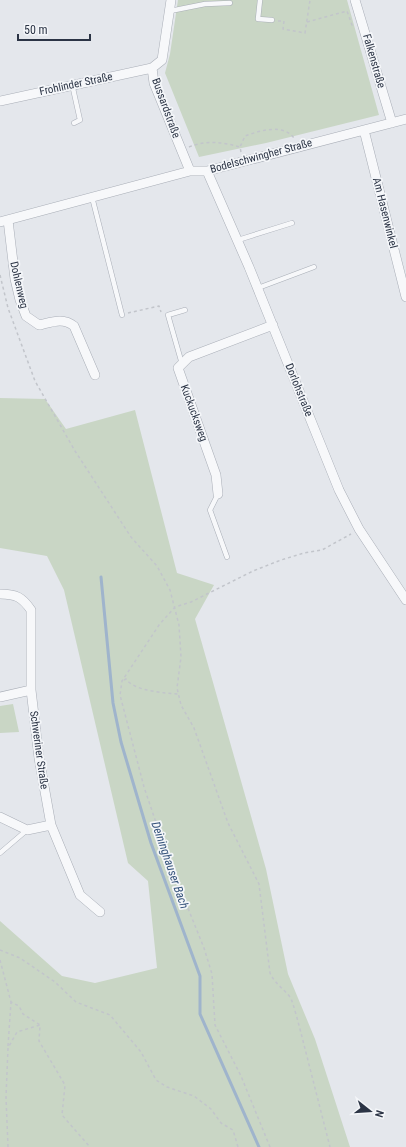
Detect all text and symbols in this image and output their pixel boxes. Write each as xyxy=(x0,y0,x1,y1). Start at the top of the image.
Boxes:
scale bar xyxy=(18,16,90,42)
text: 50 m xyxy=(24,23,48,37)
street label: Falkenstraße xyxy=(360,32,388,90)
street label: Frohlinder Straße xyxy=(38,70,114,98)
street label: Bussardstraße xyxy=(149,76,183,140)
street label: Bodelschwingher Straße xyxy=(209,136,313,176)
street label: Am Hasenwinkel xyxy=(370,176,400,250)
street label: Dohlenweg xyxy=(7,260,31,310)
street label: Dorlohstraße xyxy=(282,362,316,418)
street label: Kuckucksweg xyxy=(178,383,210,443)
street label: Schweriner Straße xyxy=(27,710,51,790)
water label: Deininghauser Bach xyxy=(149,820,192,911)
north arrow xyxy=(350,1091,390,1131)
text: N xyxy=(372,1109,386,1119)

